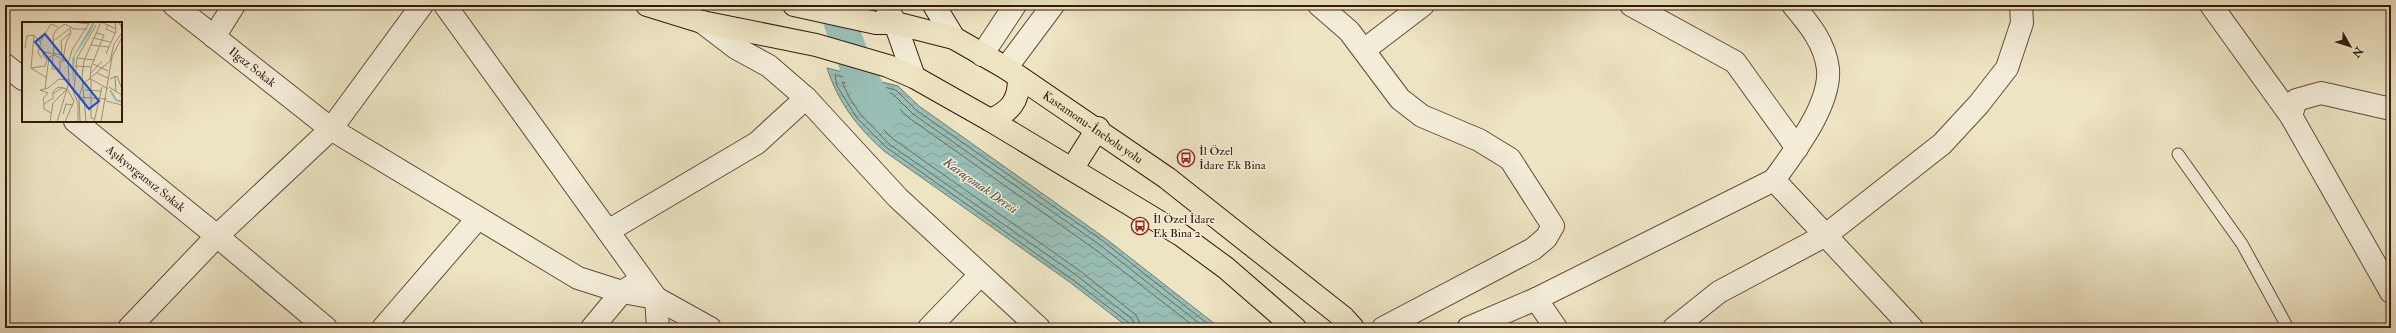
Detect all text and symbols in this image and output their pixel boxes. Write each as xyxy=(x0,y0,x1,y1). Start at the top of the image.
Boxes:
inset map xyxy=(22,22,122,122)
north arrow xyxy=(2330,26,2370,66)
text: N xyxy=(2349,43,2366,61)
street label: Ilgaz Sokak xyxy=(226,44,279,91)
street label: Kastamonu-İnebolu yolu xyxy=(1039,88,1146,167)
street label: Aşıkyorgansız Sokak xyxy=(102,141,188,215)
place label: İl Özel İdare Ek Bina xyxy=(1199,144,1267,173)
bus stop icon: İl Özel İdare Ek Bina xyxy=(1176,148,1196,168)
water label: Karaçomak Deresi xyxy=(939,154,1021,218)
place label: İl Özel İdare Ek Bina 2 xyxy=(1153,212,1215,241)
bus stop icon: İl Özel İdare Ek Bina 2 xyxy=(1130,216,1150,236)

